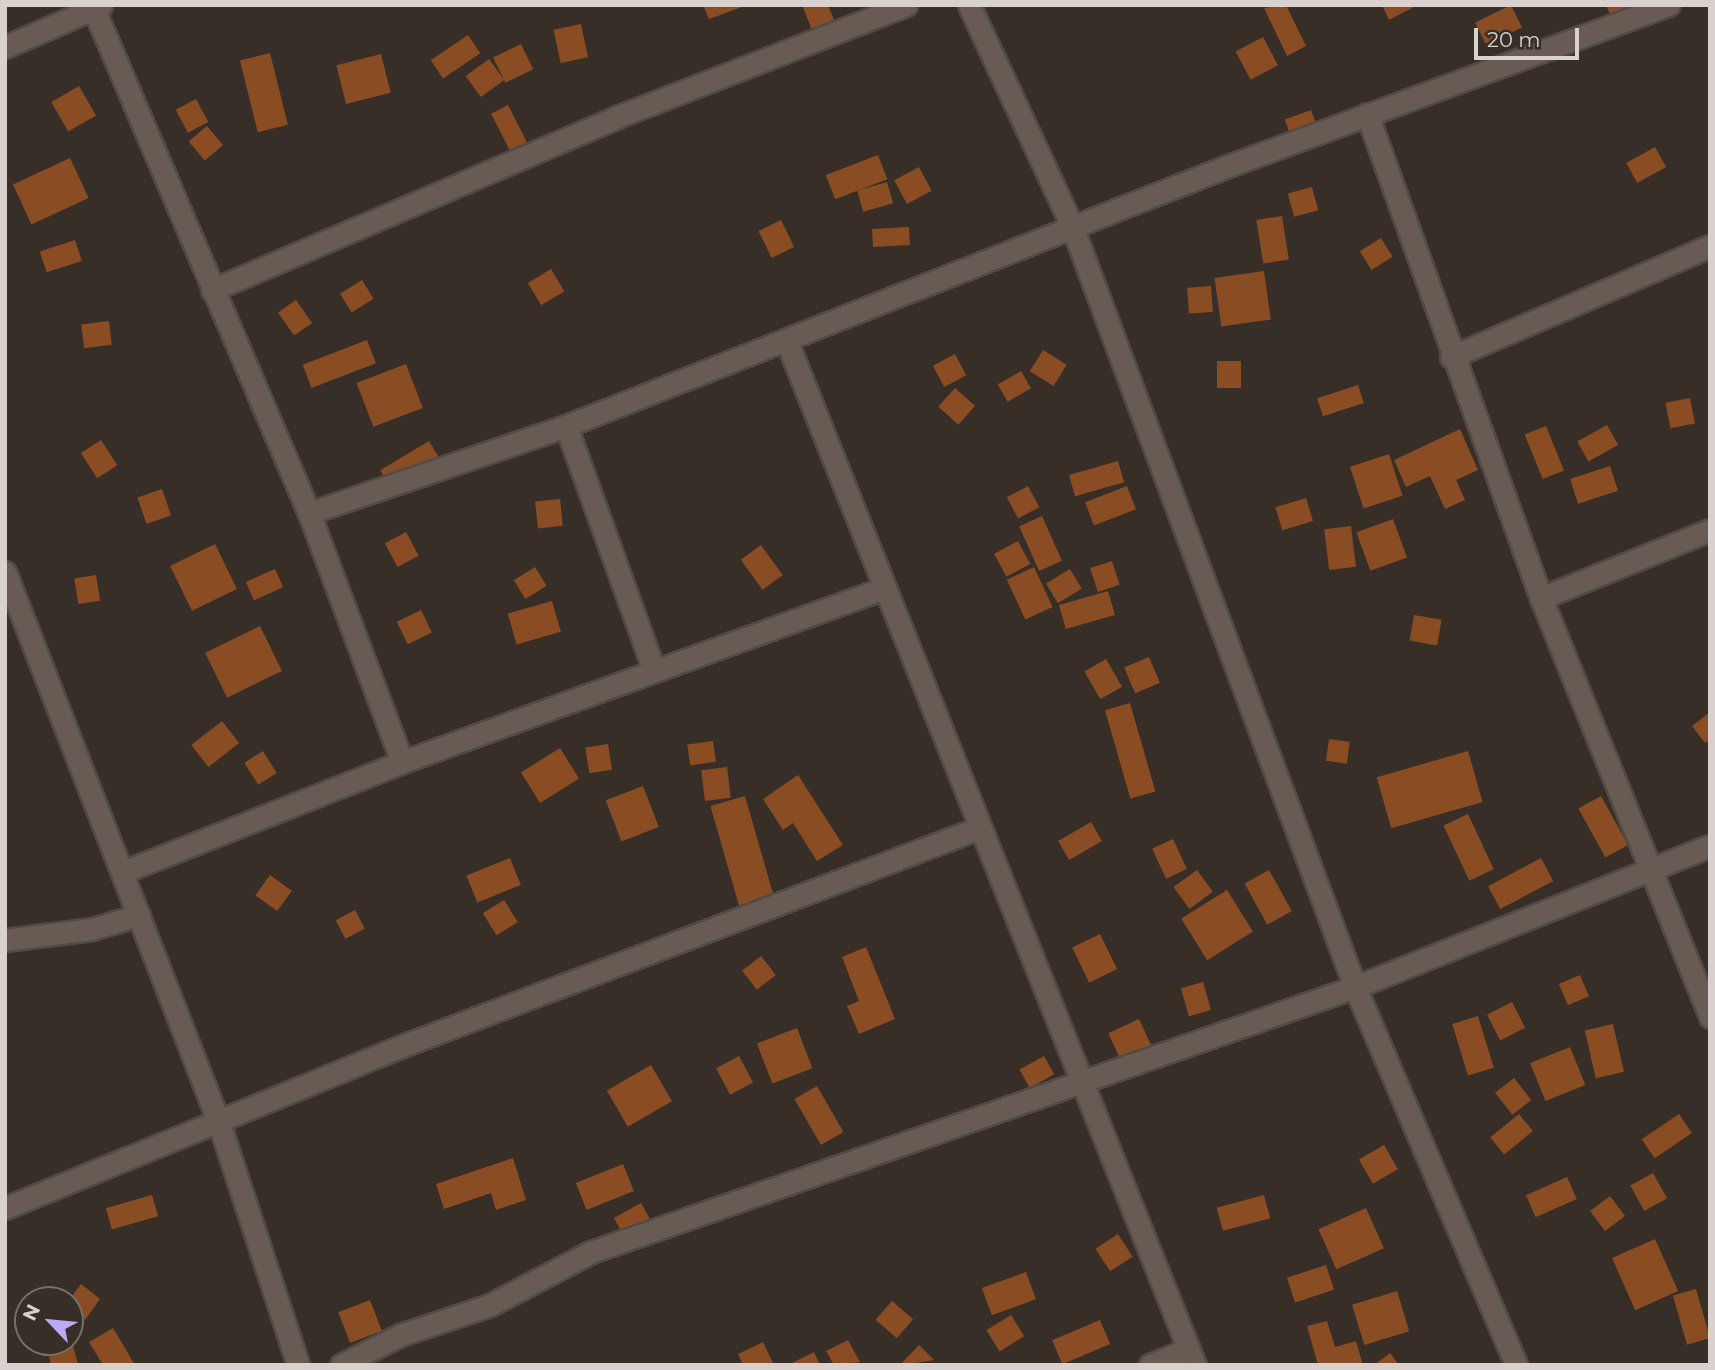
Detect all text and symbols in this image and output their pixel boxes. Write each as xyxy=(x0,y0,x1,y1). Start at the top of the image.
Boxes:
scale bar xyxy=(1477,14,1582,58)
text: 20 m xyxy=(1487,27,1541,52)
north arrow xyxy=(14,1286,84,1356)
text: N xyxy=(18,1301,45,1324)

